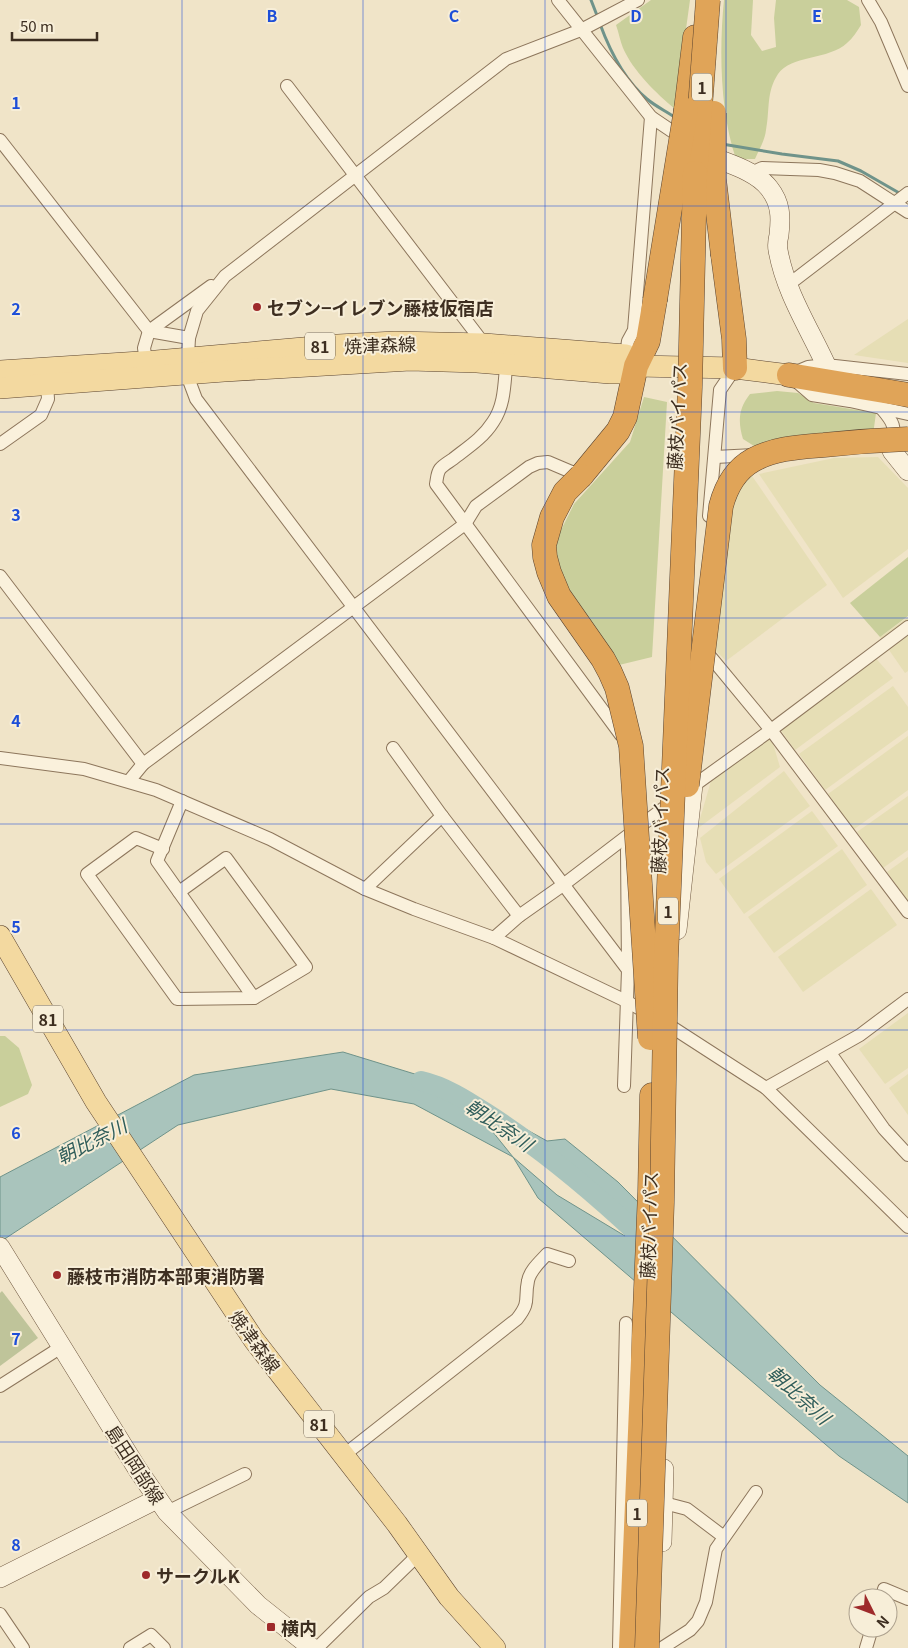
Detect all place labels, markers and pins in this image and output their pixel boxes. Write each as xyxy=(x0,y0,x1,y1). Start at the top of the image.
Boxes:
place label: セブン−イレブン藤枝仮宿店 xyxy=(267,294,494,320)
marker: セブン−イレブン藤枝仮宿店 xyxy=(251,301,263,313)
place label: 藤枝市消防本部東消防署 xyxy=(67,1262,265,1288)
marker: 藤枝市消防本部東消防署 xyxy=(51,1269,63,1281)
place label: サークルK xyxy=(156,1562,240,1588)
marker: サークルK xyxy=(140,1569,152,1581)
place label: 横内 xyxy=(281,1614,317,1640)
marker: 横内 xyxy=(265,1621,277,1633)

